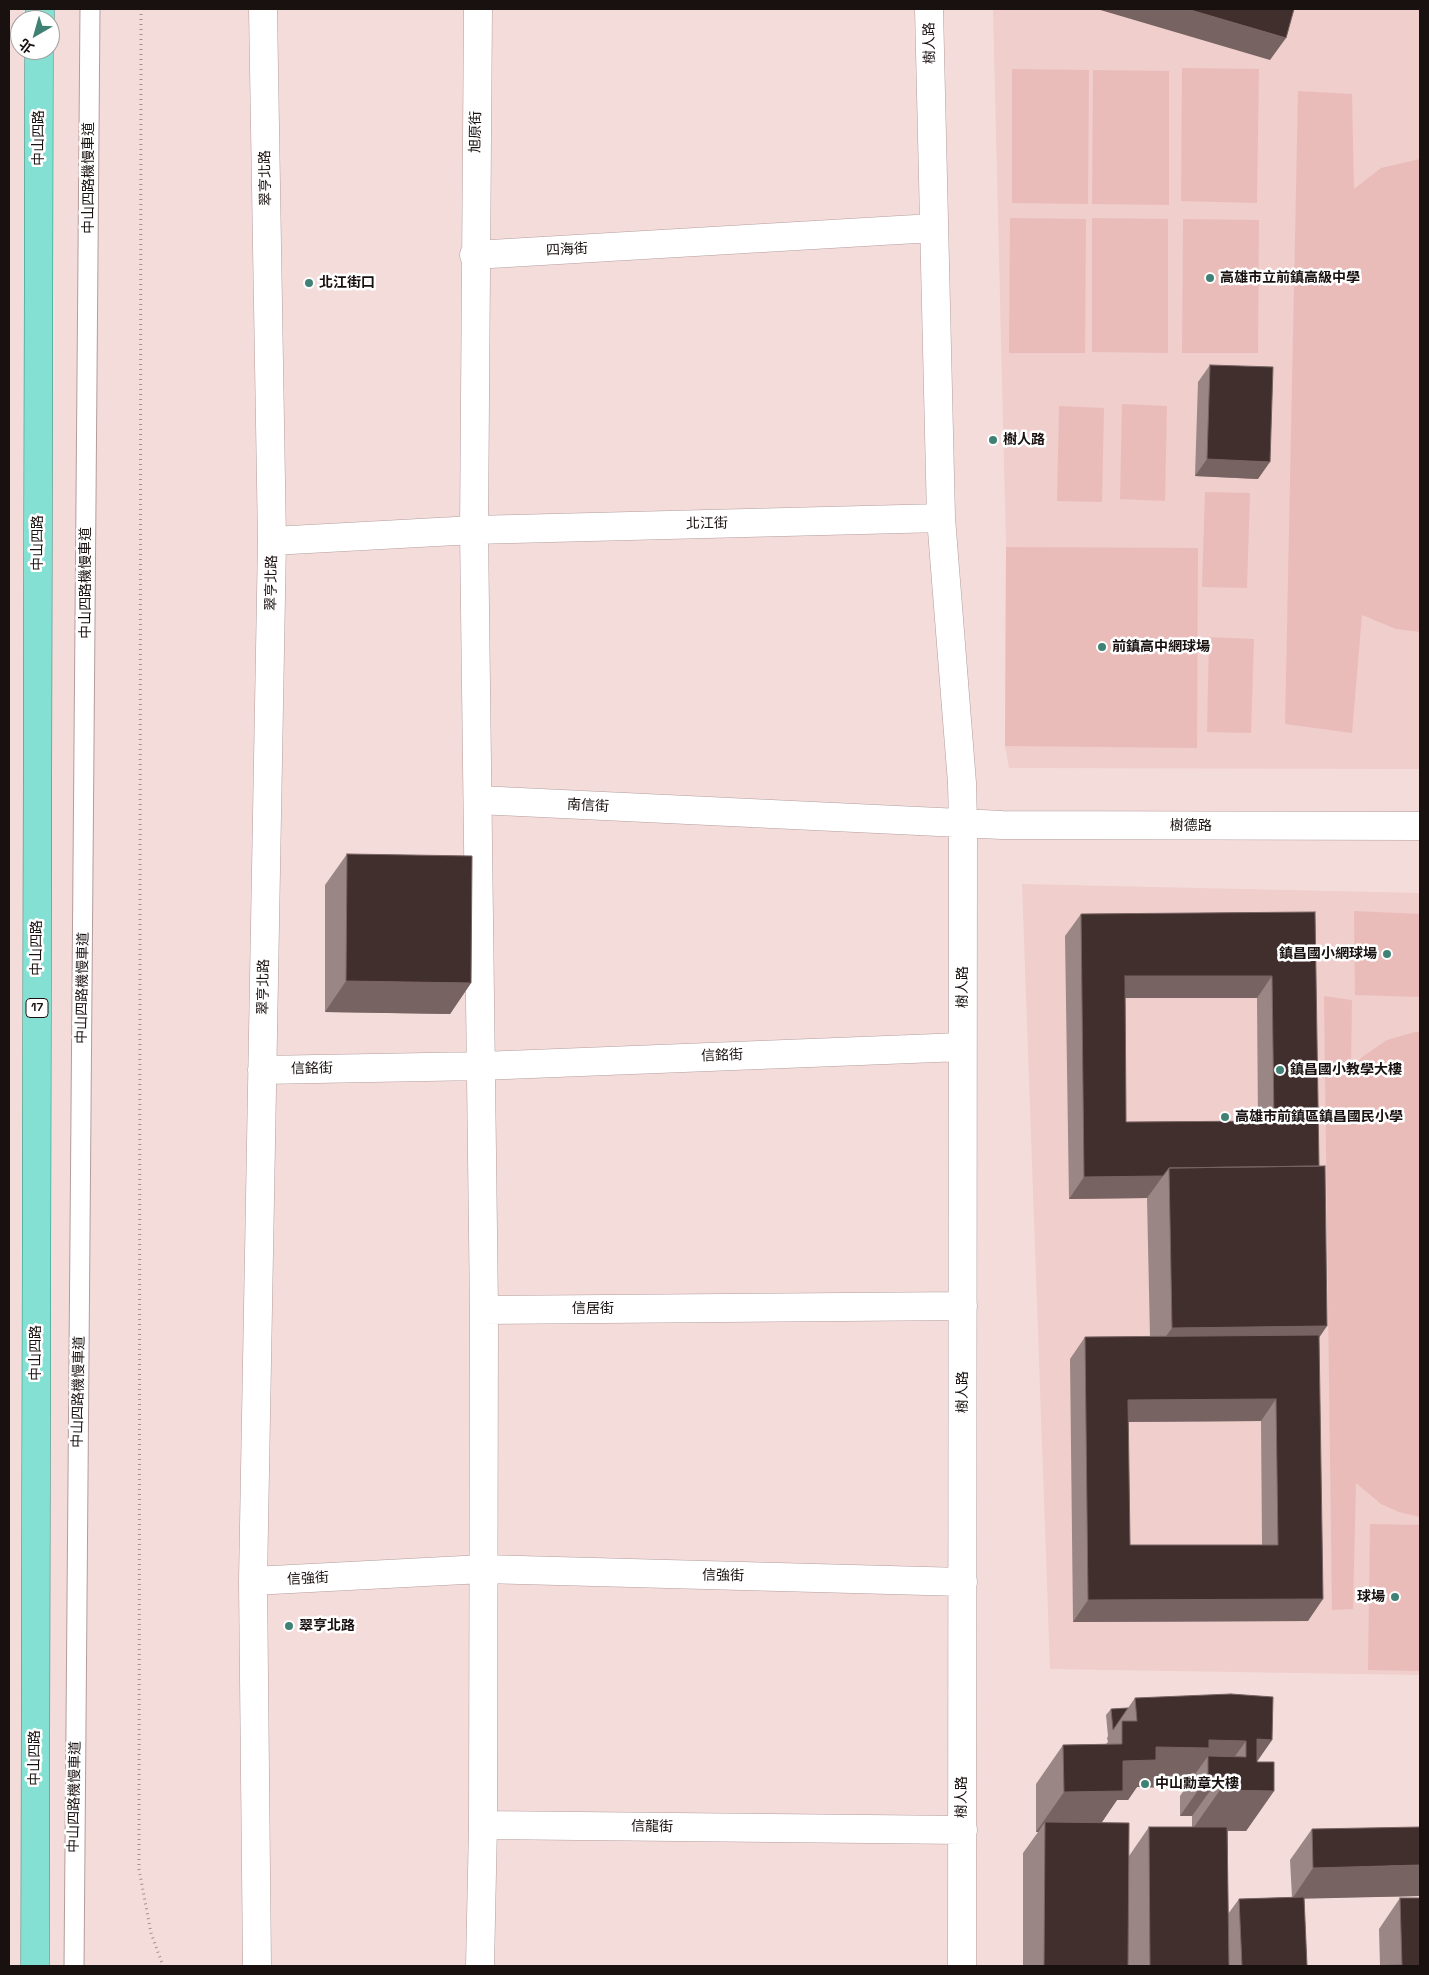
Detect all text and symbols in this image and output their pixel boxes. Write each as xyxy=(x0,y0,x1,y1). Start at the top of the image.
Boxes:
north arrow xyxy=(10,10,60,60)
street label: 樹人路 xyxy=(921,22,939,64)
text: 北 xyxy=(15,35,37,57)
street label: 中山四路 xyxy=(31,110,47,166)
street label: 旭原街 xyxy=(467,111,485,153)
street label: 中山四路機慢車道 xyxy=(81,122,97,234)
street label: 翠亨北路 xyxy=(257,150,275,206)
street label: 四海街 xyxy=(546,241,588,259)
place label: 高雄市立前鎮高級中學 xyxy=(1220,270,1360,286)
marker: 高雄市立前鎮高級中學 xyxy=(1204,272,1216,284)
place label: 北江街口 xyxy=(319,275,375,291)
marker: 北江街口 xyxy=(303,277,315,289)
place label: 樹人路 xyxy=(1003,432,1045,448)
marker: 樹人路 xyxy=(987,434,999,446)
street label: 中山四路 xyxy=(30,515,46,571)
street label: 北江街 xyxy=(686,515,728,533)
street label: 中山四路機慢車道 xyxy=(78,527,94,639)
street label: 翠亨北路 xyxy=(263,555,281,611)
place label: 前鎮高中網球場 xyxy=(1112,639,1210,655)
marker: 前鎮高中網球場 xyxy=(1096,641,1108,653)
street label: 南信街 xyxy=(567,797,609,815)
street label: 樹德路 xyxy=(1170,818,1212,834)
street label: 中山四路 xyxy=(29,920,45,976)
street label: 中山四路機慢車道 xyxy=(74,932,92,1044)
place label: 鎮昌國小網球場 xyxy=(1279,946,1377,962)
marker: 鎮昌國小網球場 xyxy=(1381,948,1393,960)
street label: 翠亨北路 xyxy=(255,959,273,1015)
street label: 樹人路 xyxy=(955,966,971,1008)
road number: 17 xyxy=(26,998,48,1018)
street label: 信銘街 xyxy=(701,1047,743,1065)
street label: 信銘街 xyxy=(291,1060,333,1078)
place label: 鎮昌國小教學大樓 xyxy=(1290,1062,1402,1078)
marker: 鎮昌國小教學大樓 xyxy=(1274,1064,1286,1076)
place label: 高雄市前鎮區鎮昌國民小學 xyxy=(1235,1109,1403,1125)
marker: 高雄市前鎮區鎮昌國民小學 xyxy=(1219,1111,1231,1123)
street label: 信居街 xyxy=(572,1301,614,1317)
street label: 中山四路 xyxy=(28,1325,44,1381)
street label: 中山四路機慢車道 xyxy=(70,1336,88,1448)
street label: 樹人路 xyxy=(955,1371,971,1413)
street label: 信強街 xyxy=(702,1567,744,1585)
street label: 信強街 xyxy=(287,1570,329,1588)
place label: 球場 xyxy=(1357,1589,1385,1605)
marker: 球場 xyxy=(1389,1591,1401,1603)
place label: 翠亨北路 xyxy=(299,1618,355,1634)
marker: 翠亨北路 xyxy=(283,1620,295,1632)
street label: 中山四路 xyxy=(27,1730,43,1786)
street label: 中山四路機慢車道 xyxy=(66,1741,84,1853)
street label: 樹人路 xyxy=(954,1776,970,1818)
place label: 中山勳章大樓 xyxy=(1155,1776,1239,1792)
marker: 中山勳章大樓 xyxy=(1139,1778,1151,1790)
street label: 信龍街 xyxy=(631,1818,673,1836)

